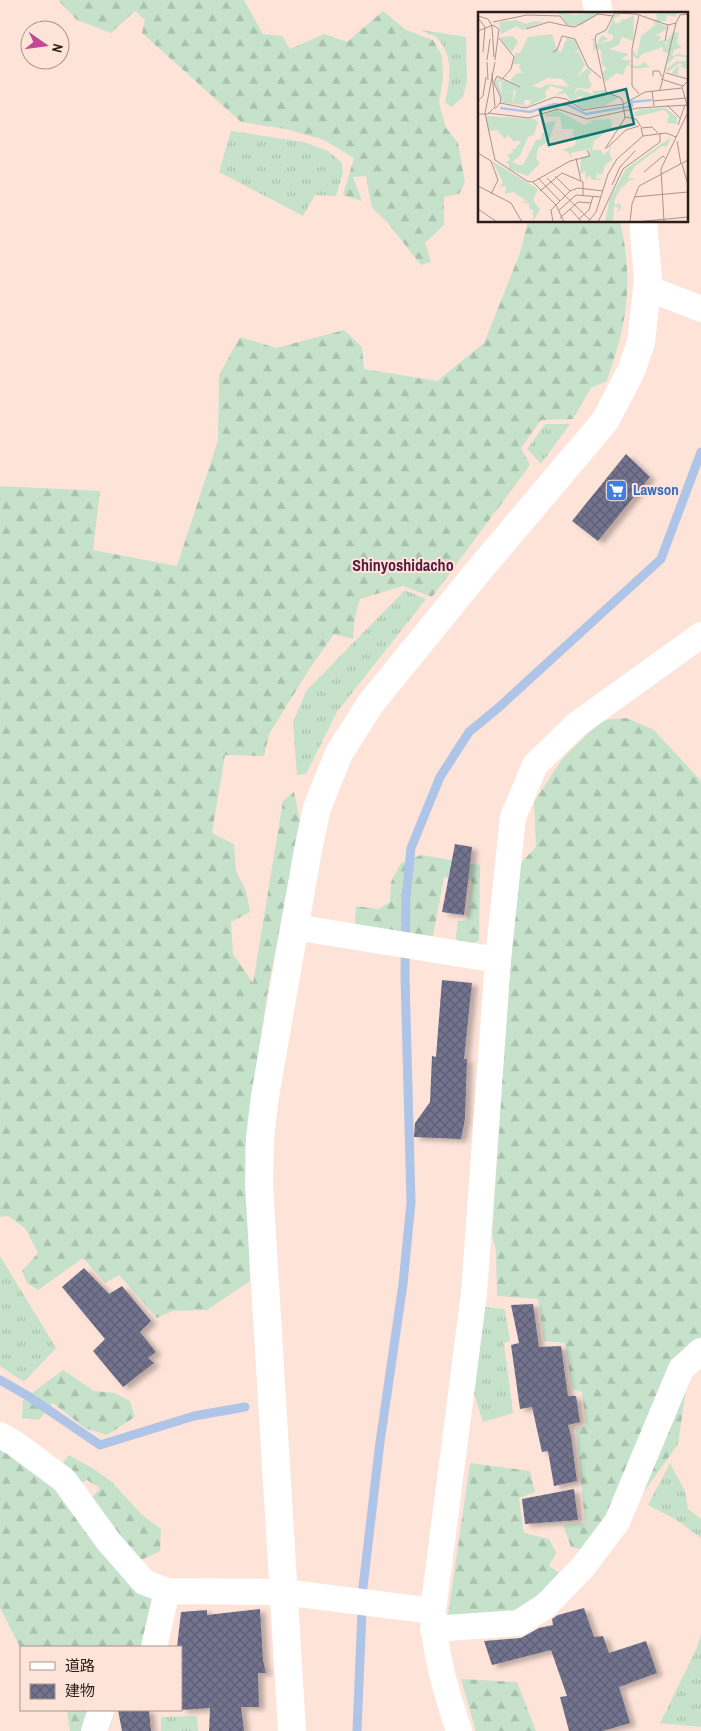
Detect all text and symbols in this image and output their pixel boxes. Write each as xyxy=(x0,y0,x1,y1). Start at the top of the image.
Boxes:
inset map xyxy=(478,12,688,222)
north arrow xyxy=(20,20,70,70)
text: N xyxy=(48,42,67,54)
supermarket icon: Lawson xyxy=(605,478,629,502)
place label: Lawson xyxy=(633,479,679,500)
district label: Shinyoshidacho xyxy=(352,554,454,576)
legend xyxy=(20,1646,182,1711)
text: 道路 xyxy=(65,1655,95,1676)
text: 建物 xyxy=(65,1680,95,1701)

